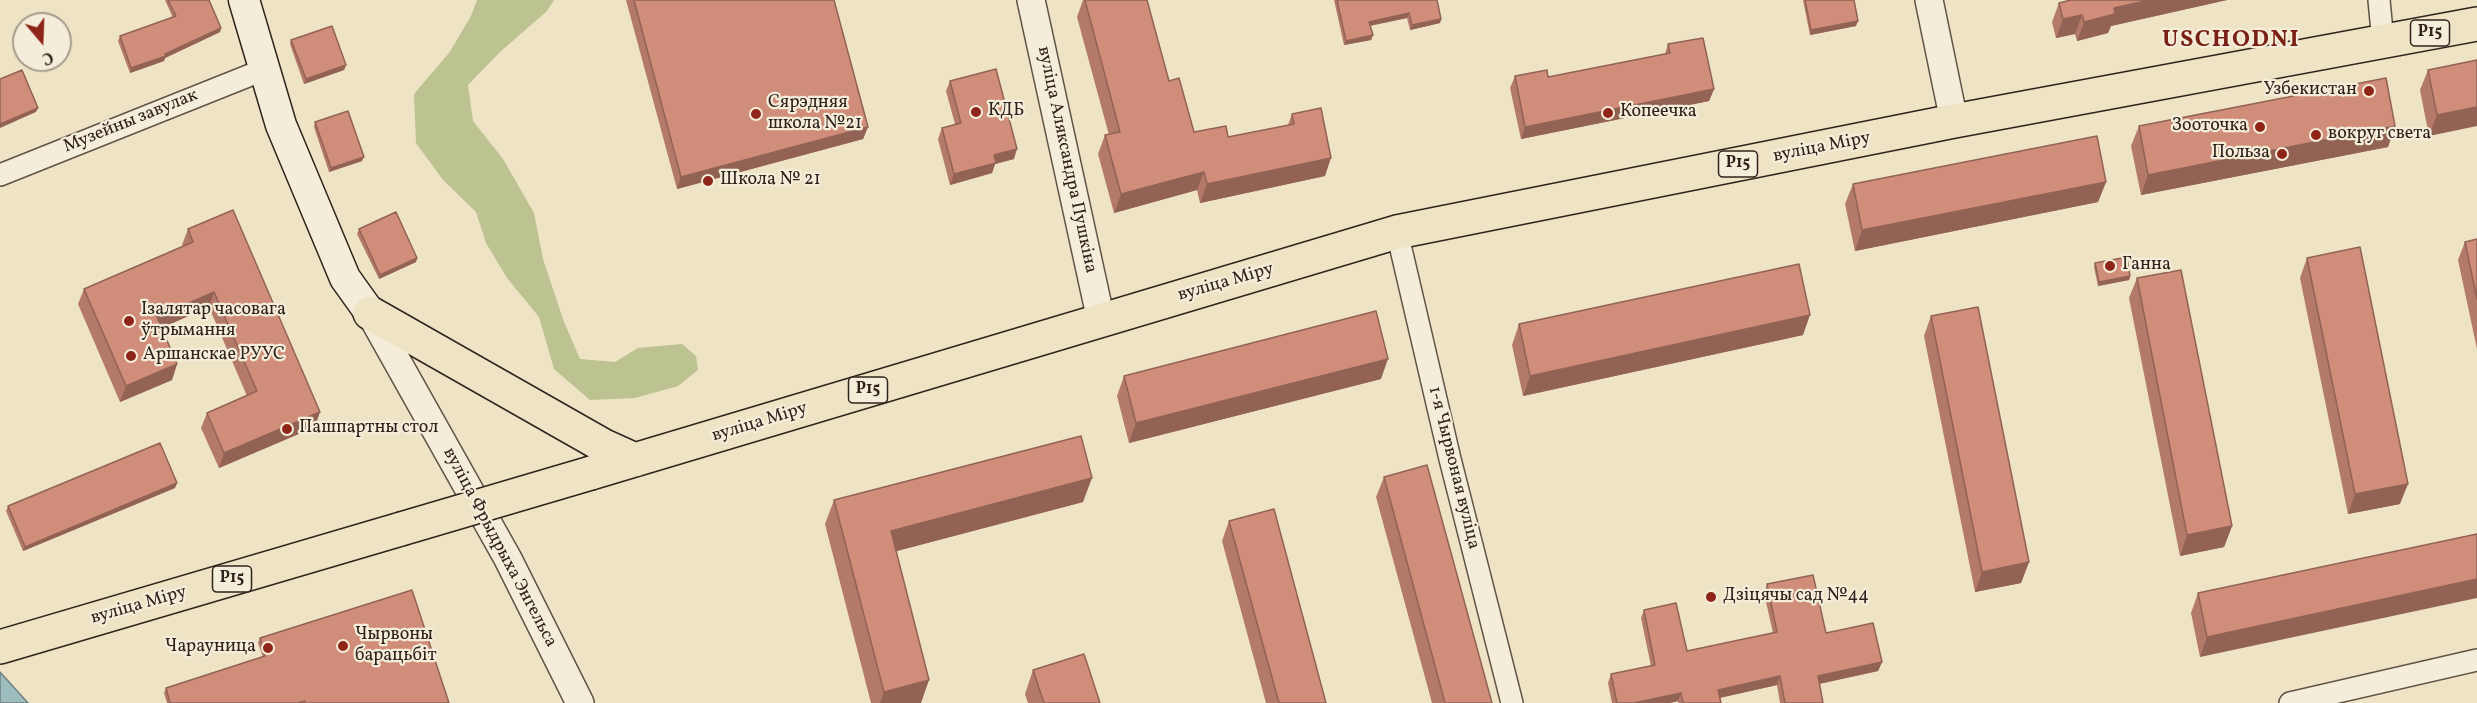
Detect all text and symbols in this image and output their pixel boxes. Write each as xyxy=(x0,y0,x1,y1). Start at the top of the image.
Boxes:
north arrow xyxy=(12,12,72,72)
road number: Р15 xyxy=(2410,20,2450,46)
district label: USCHODNI xyxy=(2162,28,2300,56)
text: С xyxy=(39,45,56,69)
street label: вуліца Аляксандра Пушкіна xyxy=(1031,45,1101,275)
place label: Узбекистан xyxy=(2263,80,2357,102)
marker: Узбекистан xyxy=(2362,84,2376,98)
street label: Музейны завулак xyxy=(61,85,201,159)
place label: Сярэдняя школа №21 xyxy=(768,93,862,136)
place label: КДБ xyxy=(988,101,1024,123)
place label: Копеечка xyxy=(1620,102,1697,124)
marker: КДБ xyxy=(969,105,983,119)
marker: Копеечка xyxy=(1601,106,1615,120)
marker: Сярэдняя школа №21 xyxy=(749,107,763,121)
place label: Зооточка xyxy=(2172,116,2248,138)
marker: Зооточка xyxy=(2253,120,2267,134)
place label: вокруг света xyxy=(2328,124,2431,146)
street label: вуліца Міру xyxy=(1772,128,1872,168)
marker: вокруг света xyxy=(2309,128,2323,142)
place label: Польза xyxy=(2212,143,2270,165)
marker: Польза xyxy=(2275,147,2289,161)
road number: Р15 xyxy=(1718,151,1758,177)
place label: Школа № 21 xyxy=(720,170,821,192)
marker: Школа № 21 xyxy=(701,174,715,188)
place label: Ганна xyxy=(2122,255,2171,277)
street label: вуліца Міру xyxy=(1176,259,1276,307)
marker: Ганна xyxy=(2103,259,2117,273)
place label: Ізалятар часовага ўтрымання xyxy=(141,300,286,342)
marker: Ізалятар часовага ўтрымання xyxy=(122,314,136,328)
place label: Аршанскае РУУС xyxy=(143,345,285,367)
marker: Аршанскае РУУС xyxy=(124,349,138,363)
road number: Р15 xyxy=(848,377,888,403)
street label: 1-я Чырвоная вуліца xyxy=(1422,384,1484,552)
street label: вуліца Міру xyxy=(710,398,810,448)
place label: Пашпартны стол xyxy=(299,418,438,440)
marker: Пашпартны стол xyxy=(280,422,294,436)
street label: вуліца Фрыдрыха Энгельса xyxy=(437,444,561,652)
road number: Р15 xyxy=(212,566,252,592)
street label: вуліца Міру xyxy=(89,582,189,630)
place label: Дзіцячы сад №44 xyxy=(1723,586,1869,608)
marker: Дзіцячы сад №44 xyxy=(1704,590,1718,604)
place label: Чырвоны барацьбіт xyxy=(355,625,437,668)
place label: Чарауница xyxy=(165,637,256,659)
marker: Чырвоны барацьбіт xyxy=(336,639,350,653)
marker: Чарауница xyxy=(261,641,275,655)

